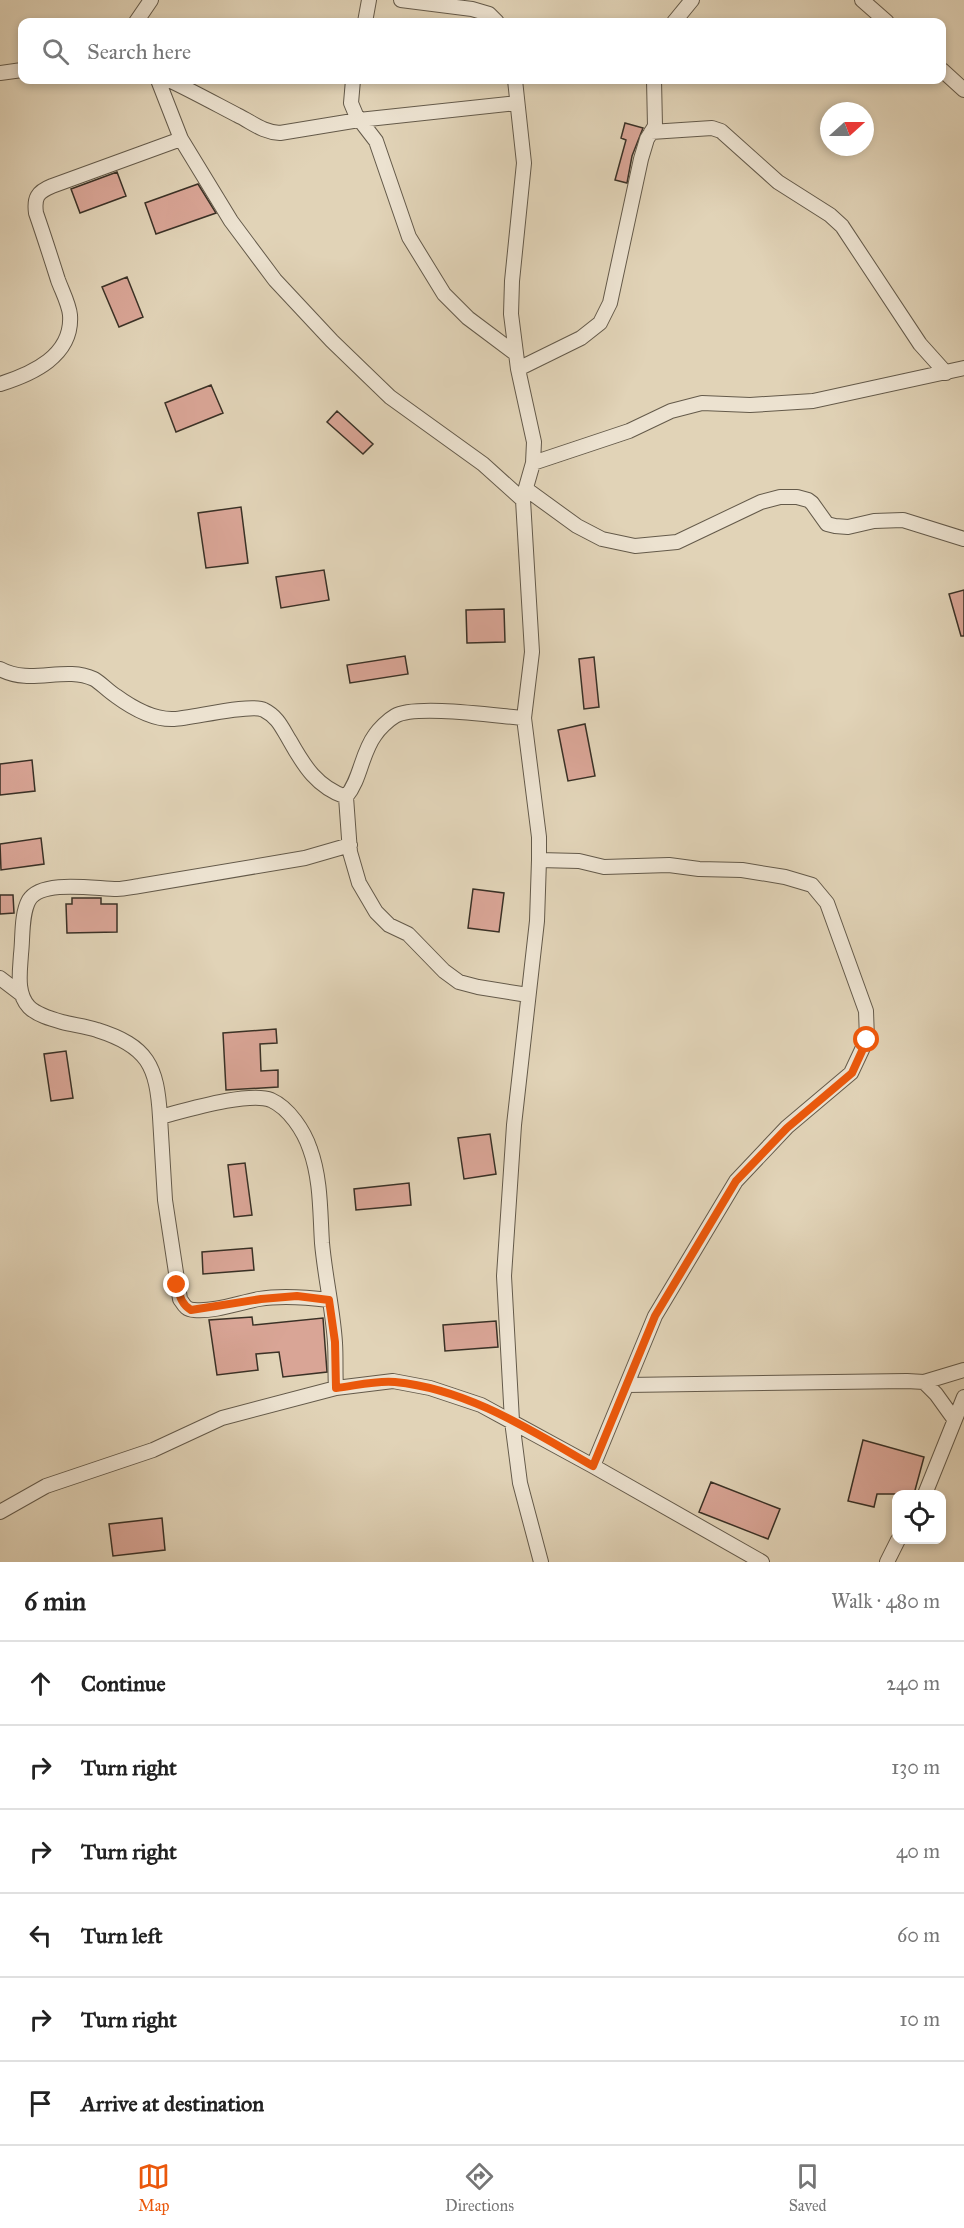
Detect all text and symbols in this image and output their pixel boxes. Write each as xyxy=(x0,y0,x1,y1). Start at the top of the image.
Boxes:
search box xyxy=(18,18,946,84)
icon: search xyxy=(39,35,72,68)
text: Search here xyxy=(87,38,191,65)
north arrow xyxy=(820,102,874,156)
route start xyxy=(853,1026,879,1052)
route end xyxy=(163,1271,189,1297)
map controls xyxy=(892,1490,946,1544)
button: locate xyxy=(892,1490,946,1544)
text: 6 min xyxy=(24,1585,86,1617)
text: Walk · 480 m xyxy=(831,1589,940,1613)
icon: ahead xyxy=(24,1667,57,1700)
text: Continue xyxy=(81,1670,166,1697)
text: 240 m xyxy=(886,1671,940,1695)
icon: right xyxy=(24,1751,57,1784)
text: Turn right xyxy=(81,1754,177,1781)
text: 130 m xyxy=(891,1755,940,1779)
icon: right xyxy=(24,1835,57,1868)
text: Turn right xyxy=(81,1838,177,1865)
text: 40 m xyxy=(896,1839,940,1863)
icon: left xyxy=(24,1919,57,1952)
text: Turn left xyxy=(81,1922,163,1949)
text: 60 m xyxy=(897,1923,940,1947)
icon: right xyxy=(24,2003,57,2036)
text: Turn right xyxy=(81,2006,177,2033)
text: 10 m xyxy=(899,2007,940,2031)
icon: arrive xyxy=(24,2087,57,2120)
text: Arrive at destination xyxy=(81,2090,264,2117)
tab: Map xyxy=(137,2160,170,2215)
tab: Directions xyxy=(445,2160,514,2215)
tab: Saved xyxy=(789,2160,827,2215)

